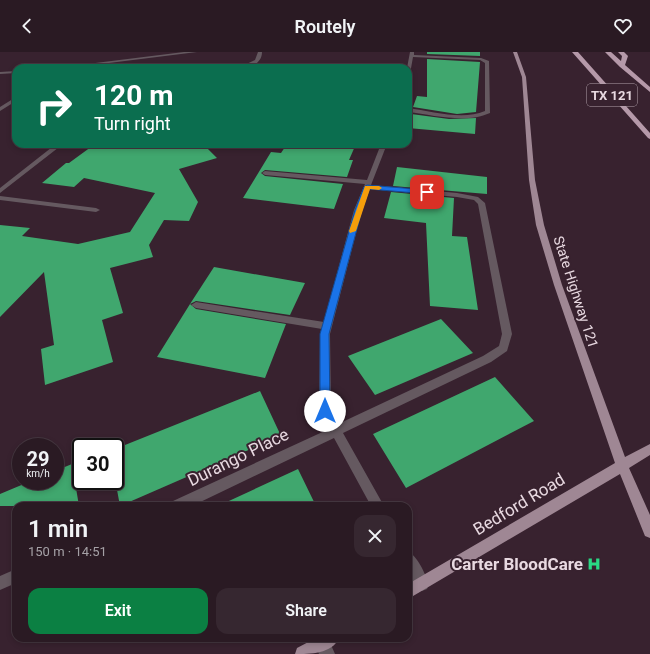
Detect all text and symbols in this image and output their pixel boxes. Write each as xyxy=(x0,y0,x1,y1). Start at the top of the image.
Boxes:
icon: back xyxy=(16,15,38,37)
icon: heart xyxy=(612,15,634,37)
text: Routely xyxy=(294,16,356,37)
text: 120 m xyxy=(94,79,173,112)
icon: right xyxy=(28,80,80,132)
road number: TX 121 xyxy=(587,84,637,106)
text: Turn right xyxy=(94,113,171,134)
pin xyxy=(410,175,444,209)
icon: arrive xyxy=(416,181,438,203)
street label: State Highway 121 xyxy=(550,234,602,350)
position arrow xyxy=(304,390,346,432)
street label: Durango Place xyxy=(184,424,292,490)
speed limit sign: 30 xyxy=(72,438,124,490)
text: 29 xyxy=(27,447,49,471)
text: km/h xyxy=(26,468,50,479)
street label: Bedford Road xyxy=(470,469,568,539)
text: 1 min xyxy=(28,515,88,543)
button: close xyxy=(354,515,396,557)
text: 150 m · 14:51 xyxy=(28,544,107,559)
place label: Carter BloodCare xyxy=(451,554,583,574)
hospital icon: Carter BloodCare xyxy=(586,556,602,572)
button: Exit xyxy=(28,588,208,634)
button: Share xyxy=(216,588,396,634)

